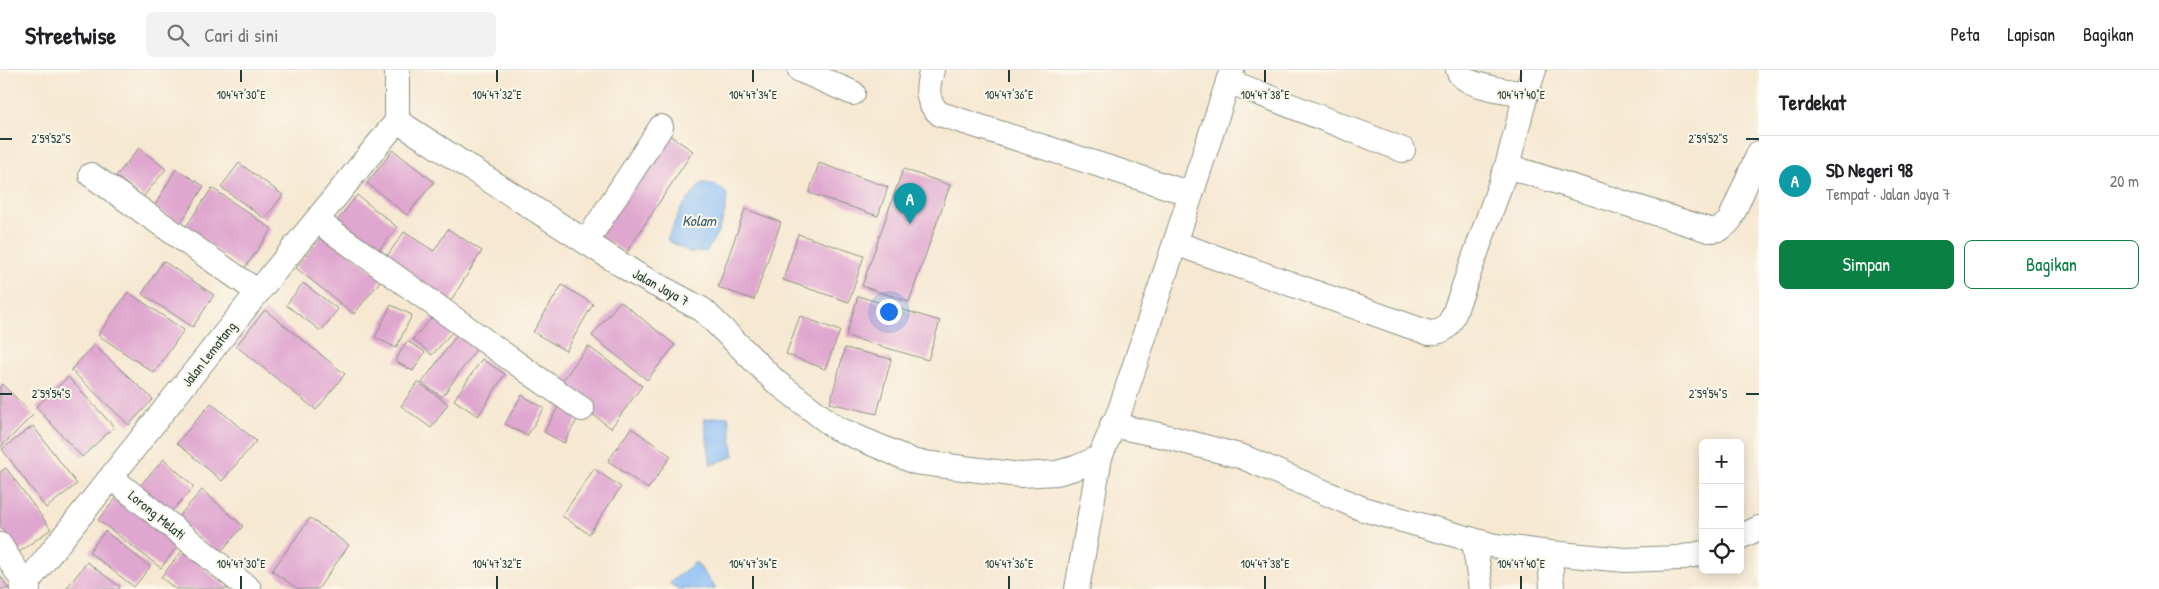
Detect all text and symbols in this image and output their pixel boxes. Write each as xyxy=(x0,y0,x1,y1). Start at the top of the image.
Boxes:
search box xyxy=(146,12,496,57)
text: Streetwise xyxy=(25,19,116,51)
icon: search xyxy=(164,21,192,49)
text: Cari di sini xyxy=(204,22,278,48)
text: Peta xyxy=(1950,22,1979,47)
text: Lapisan xyxy=(2007,22,2055,47)
text: Bagikan xyxy=(2083,22,2134,47)
text: 104°47'30"E xyxy=(216,86,266,103)
text: 104°47'32"E xyxy=(472,86,522,103)
text: 104°47'34"E xyxy=(729,86,778,103)
text: 104°47'36"E xyxy=(985,86,1034,103)
text: 104°47'38"E xyxy=(1241,86,1290,103)
text: 104°47'40"E xyxy=(1497,86,1546,103)
text: Terdekat xyxy=(1779,88,1846,117)
text: 2°59'52"S xyxy=(31,130,71,147)
text: 2°59'52"S xyxy=(1688,130,1728,147)
text: SD Negeri 98 xyxy=(1826,157,1913,183)
text: A xyxy=(1791,170,1799,192)
text: 20 m xyxy=(2110,170,2139,192)
pin: A xyxy=(894,183,926,224)
text: Tempat · Jalan Jaya 7 xyxy=(1826,183,1950,205)
water label: Kolam xyxy=(682,210,717,231)
button: Simpan xyxy=(1779,240,1954,289)
button: Bagikan xyxy=(1964,240,2139,289)
street label: Jalan Jaya 7 xyxy=(629,263,693,311)
your location xyxy=(876,299,902,325)
street label: Jalan Lematang xyxy=(177,317,241,391)
text: 2°59'54"S xyxy=(32,385,71,402)
text: 2°59'54"S xyxy=(1689,385,1728,402)
map controls xyxy=(1699,439,1744,574)
button: + xyxy=(1699,439,1744,484)
button: − xyxy=(1699,484,1744,529)
street label: Lorong Melati xyxy=(124,486,190,544)
button: locate xyxy=(1699,529,1744,574)
text: 104°47'30"E xyxy=(216,555,266,572)
text: 104°47'32"E xyxy=(472,555,522,572)
text: 104°47'34"E xyxy=(729,555,778,572)
text: 104°47'36"E xyxy=(985,555,1034,572)
text: 104°47'38"E xyxy=(1241,555,1290,572)
text: 104°47'40"E xyxy=(1497,555,1546,572)

